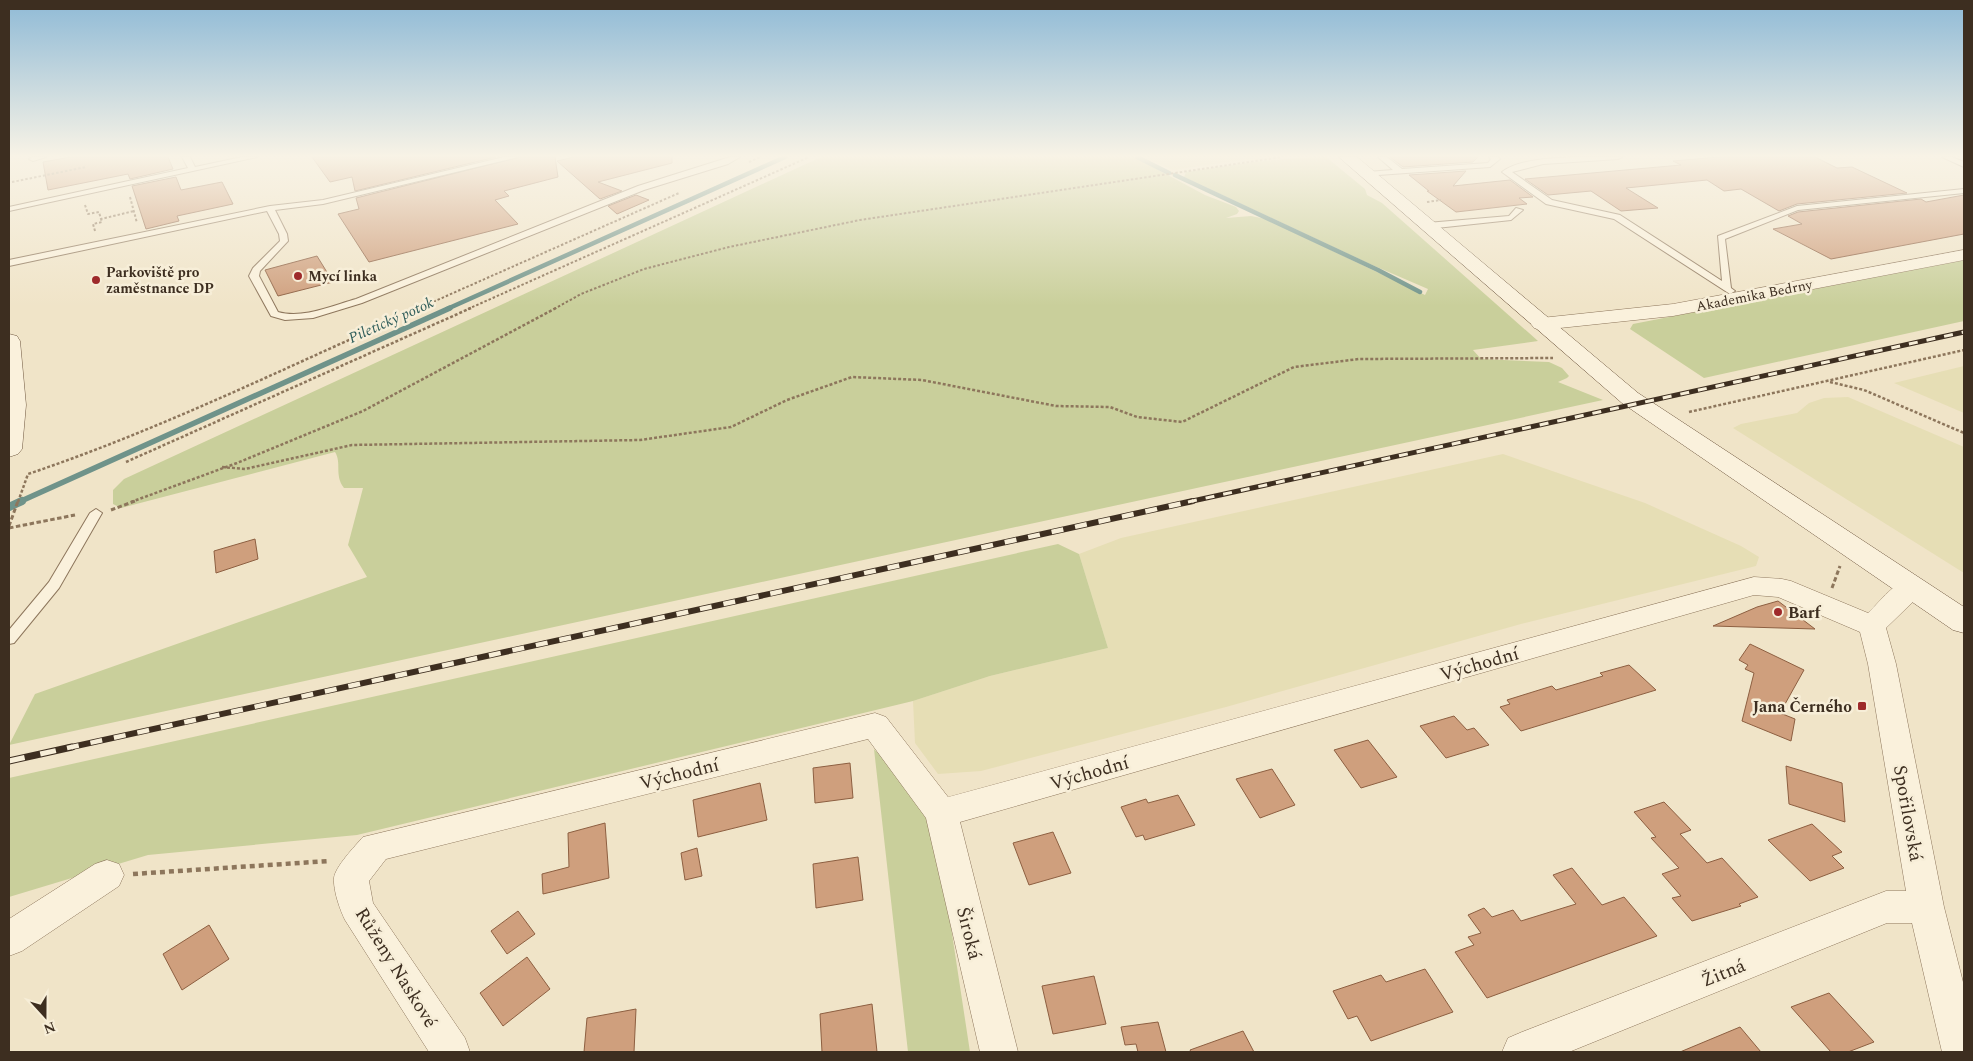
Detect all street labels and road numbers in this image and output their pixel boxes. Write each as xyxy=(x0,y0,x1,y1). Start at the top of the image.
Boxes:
street label: Akademika Bedrny xyxy=(1694,274,1815,317)
street label: Východní xyxy=(1436,639,1523,690)
street label: Východní xyxy=(1046,748,1133,799)
street label: Východní xyxy=(636,750,723,798)
street label: Spořilovská xyxy=(1885,763,1930,864)
street label: Růženy Naskové xyxy=(347,902,444,1034)
street label: Široká xyxy=(948,904,989,963)
street label: Žitná xyxy=(1697,951,1751,995)

